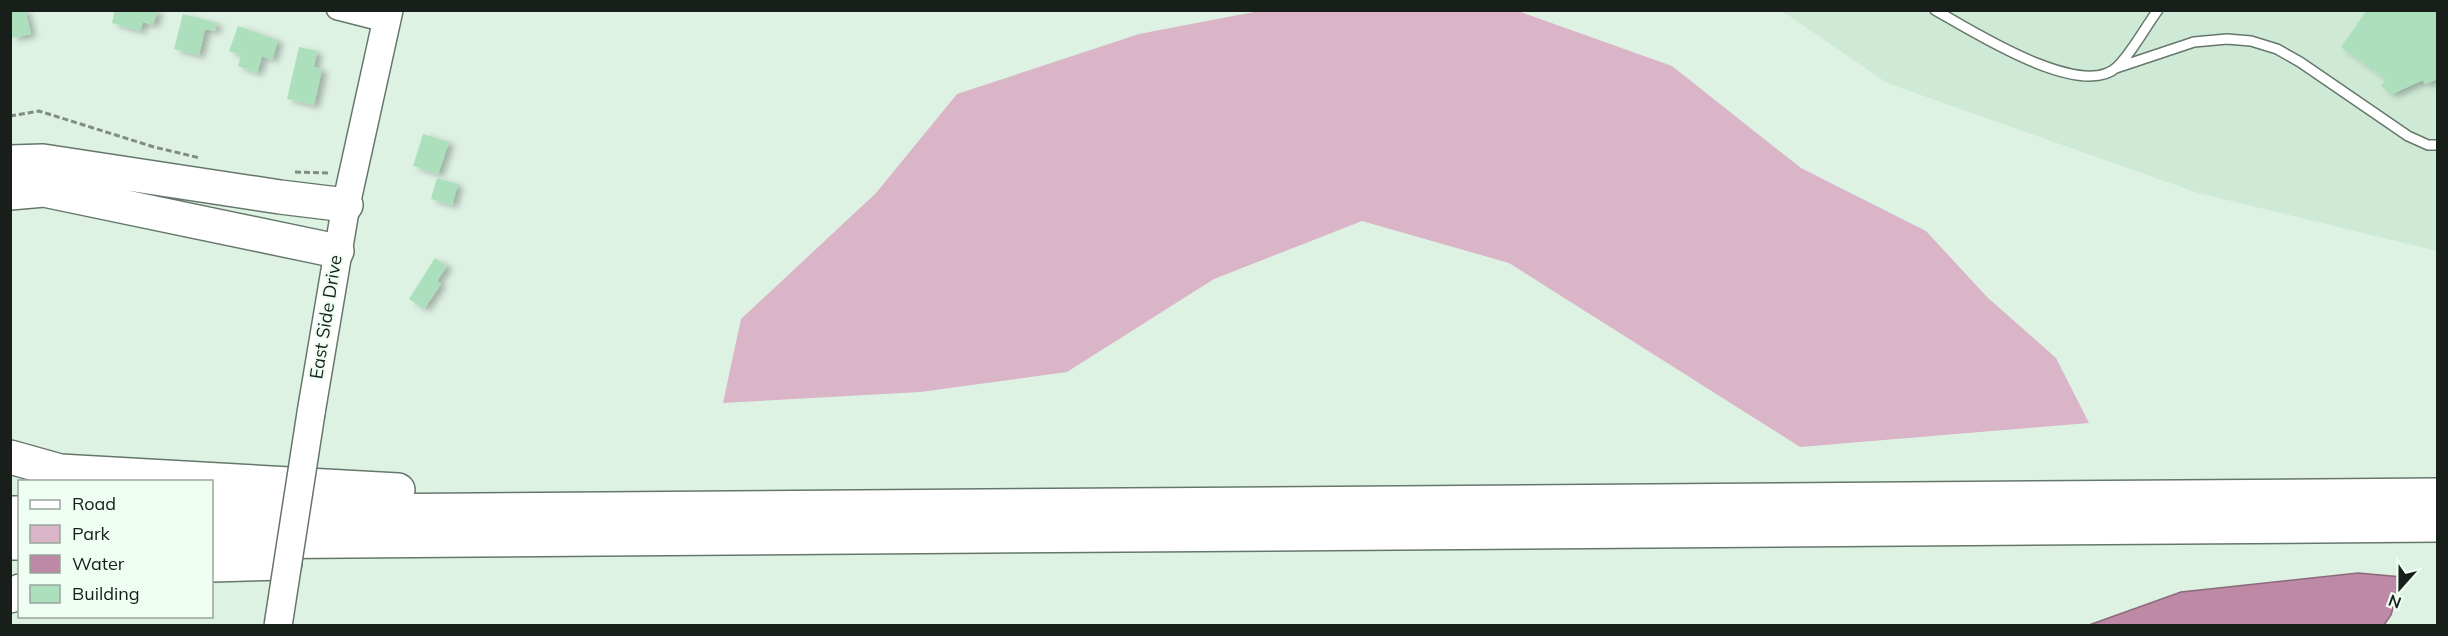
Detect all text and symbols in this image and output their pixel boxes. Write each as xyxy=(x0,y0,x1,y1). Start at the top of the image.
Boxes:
street label: East Side Drive xyxy=(304,253,347,381)
legend xyxy=(18,480,213,618)
text: Road xyxy=(72,492,116,515)
text: Park xyxy=(72,522,111,545)
text: Water xyxy=(72,552,125,575)
north arrow xyxy=(2370,558,2430,618)
text: Building xyxy=(72,582,140,605)
text: N xyxy=(2385,591,2404,614)

